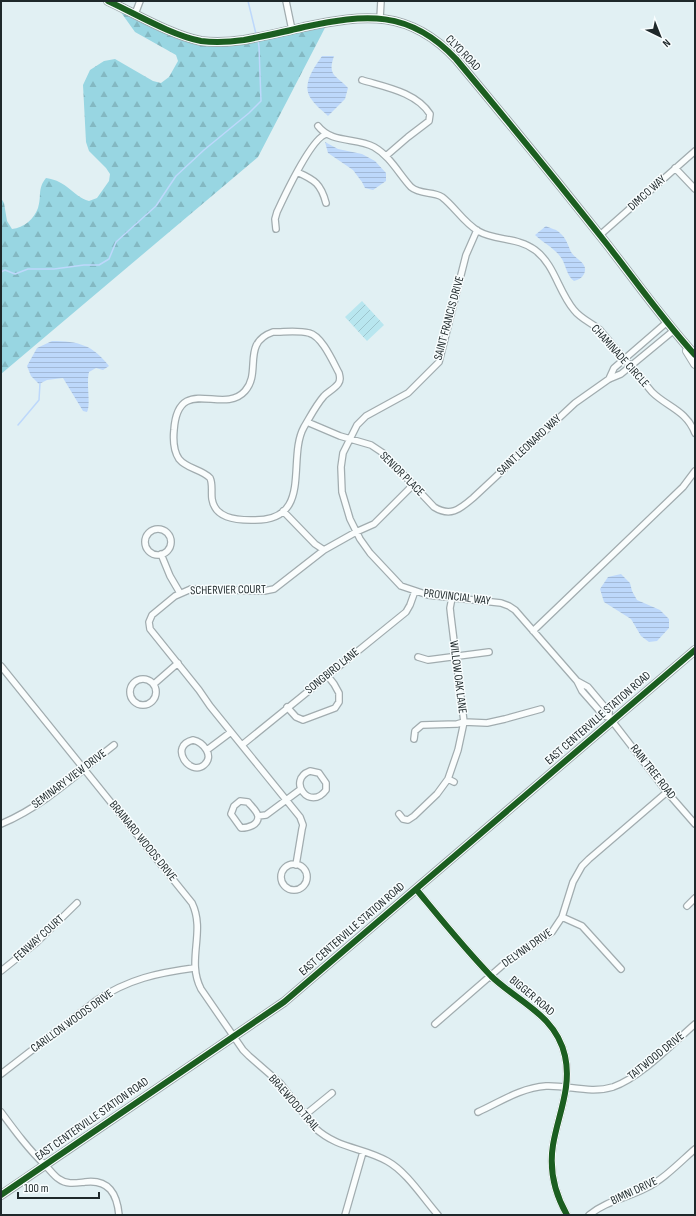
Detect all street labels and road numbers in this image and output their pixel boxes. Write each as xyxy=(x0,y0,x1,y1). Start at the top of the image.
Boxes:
street label: CLYO ROAD xyxy=(442,32,484,74)
street label: DIMCO WAY xyxy=(625,172,669,214)
street label: SAINT FRANCIS DRIVE xyxy=(431,274,467,362)
street label: CHAMINADE CIRCLE xyxy=(588,321,652,391)
street label: SAINT LEONARD WAY xyxy=(494,411,564,479)
street label: SENIOR PLACE xyxy=(376,448,428,500)
street label: SCHERVIER COURT xyxy=(190,582,266,598)
street label: PROVINCIAL WAY xyxy=(423,585,491,609)
street label: WILLOW OAK LANE xyxy=(446,640,470,714)
street label: SONGBIRD LANE xyxy=(302,645,362,697)
street label: EAST CENTERVILLE STATION ROAD xyxy=(542,668,654,768)
street label: RAIN TREE ROAD xyxy=(627,742,679,803)
street label: SEMINARY VIEW DRIVE xyxy=(29,746,109,812)
street label: BRAINARD WOODS DRIVE xyxy=(106,798,180,884)
street label: EAST CENTERVILLE STATION ROAD xyxy=(296,879,408,979)
street label: FENWAY COURT xyxy=(11,911,67,965)
street label: DELYNN DRIVE xyxy=(499,925,555,971)
street label: BIGGER ROAD xyxy=(506,973,558,1019)
street label: CARILLON WOODS DRIVE xyxy=(28,986,116,1056)
street label: TAITWOOD DRIVE xyxy=(625,1029,687,1083)
street label: BRAEWOOD TRAIL xyxy=(265,1071,323,1135)
street label: EAST CENTERVILLE STATION ROAD xyxy=(32,1074,152,1164)
street label: BIMNI DRIVE xyxy=(608,1174,660,1208)

